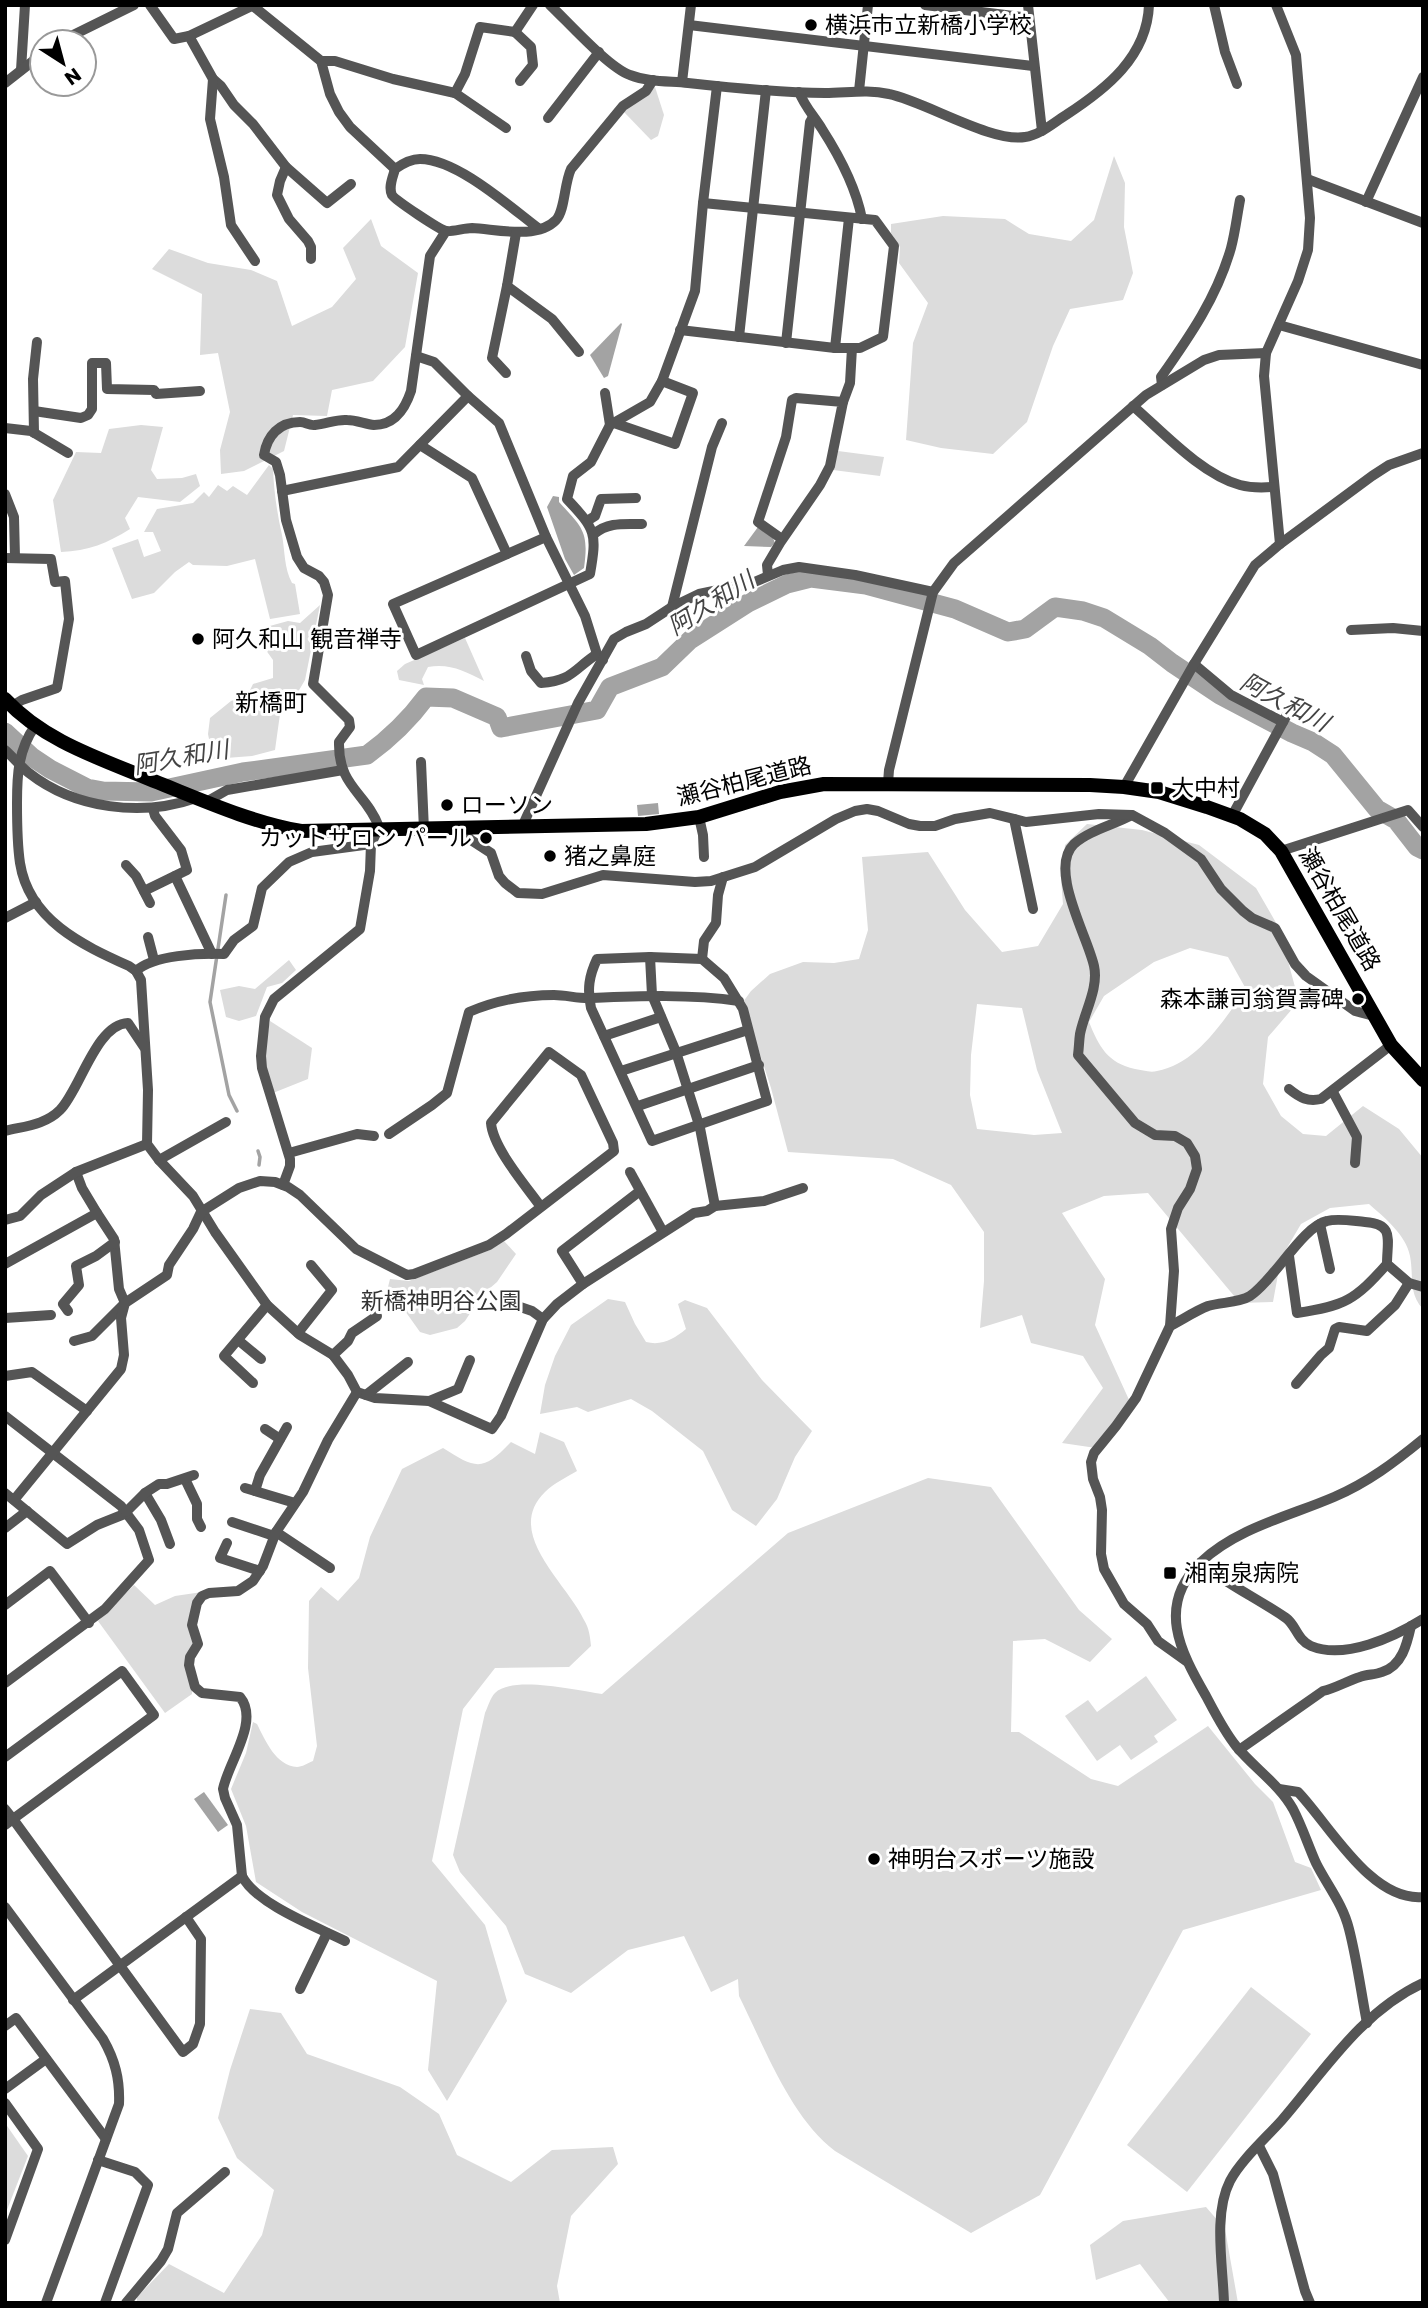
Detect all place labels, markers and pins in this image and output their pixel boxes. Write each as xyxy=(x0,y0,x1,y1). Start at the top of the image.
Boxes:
place label: 横浜市立新橋小学校 xyxy=(825,9,1032,41)
marker: 横浜市立新橋小学校 xyxy=(803,17,819,33)
place label: 阿久和山 観音禅寺 xyxy=(212,623,402,655)
marker: 阿久和山 観音禅寺 xyxy=(190,631,206,647)
place label: 大中村 xyxy=(1171,772,1240,804)
marker: 大中村 xyxy=(1149,780,1165,796)
place label: ローソン xyxy=(461,789,553,821)
marker: ローソン xyxy=(439,797,455,813)
place label: カットサロン パール xyxy=(259,822,472,854)
marker: カットサロン パール xyxy=(478,830,494,846)
place label: 猪之鼻庭 xyxy=(564,840,656,872)
marker: 猪之鼻庭 xyxy=(542,848,558,864)
place label: 森本謙司翁賀壽碑 xyxy=(1160,983,1344,1015)
marker: 森本謙司翁賀壽碑 xyxy=(1350,991,1366,1007)
place label: 湘南泉病院 xyxy=(1184,1557,1299,1589)
marker: 湘南泉病院 xyxy=(1162,1565,1178,1581)
place label: 神明台スポーツ施設 xyxy=(888,1843,1095,1875)
marker: 神明台スポーツ施設 xyxy=(866,1851,882,1867)

